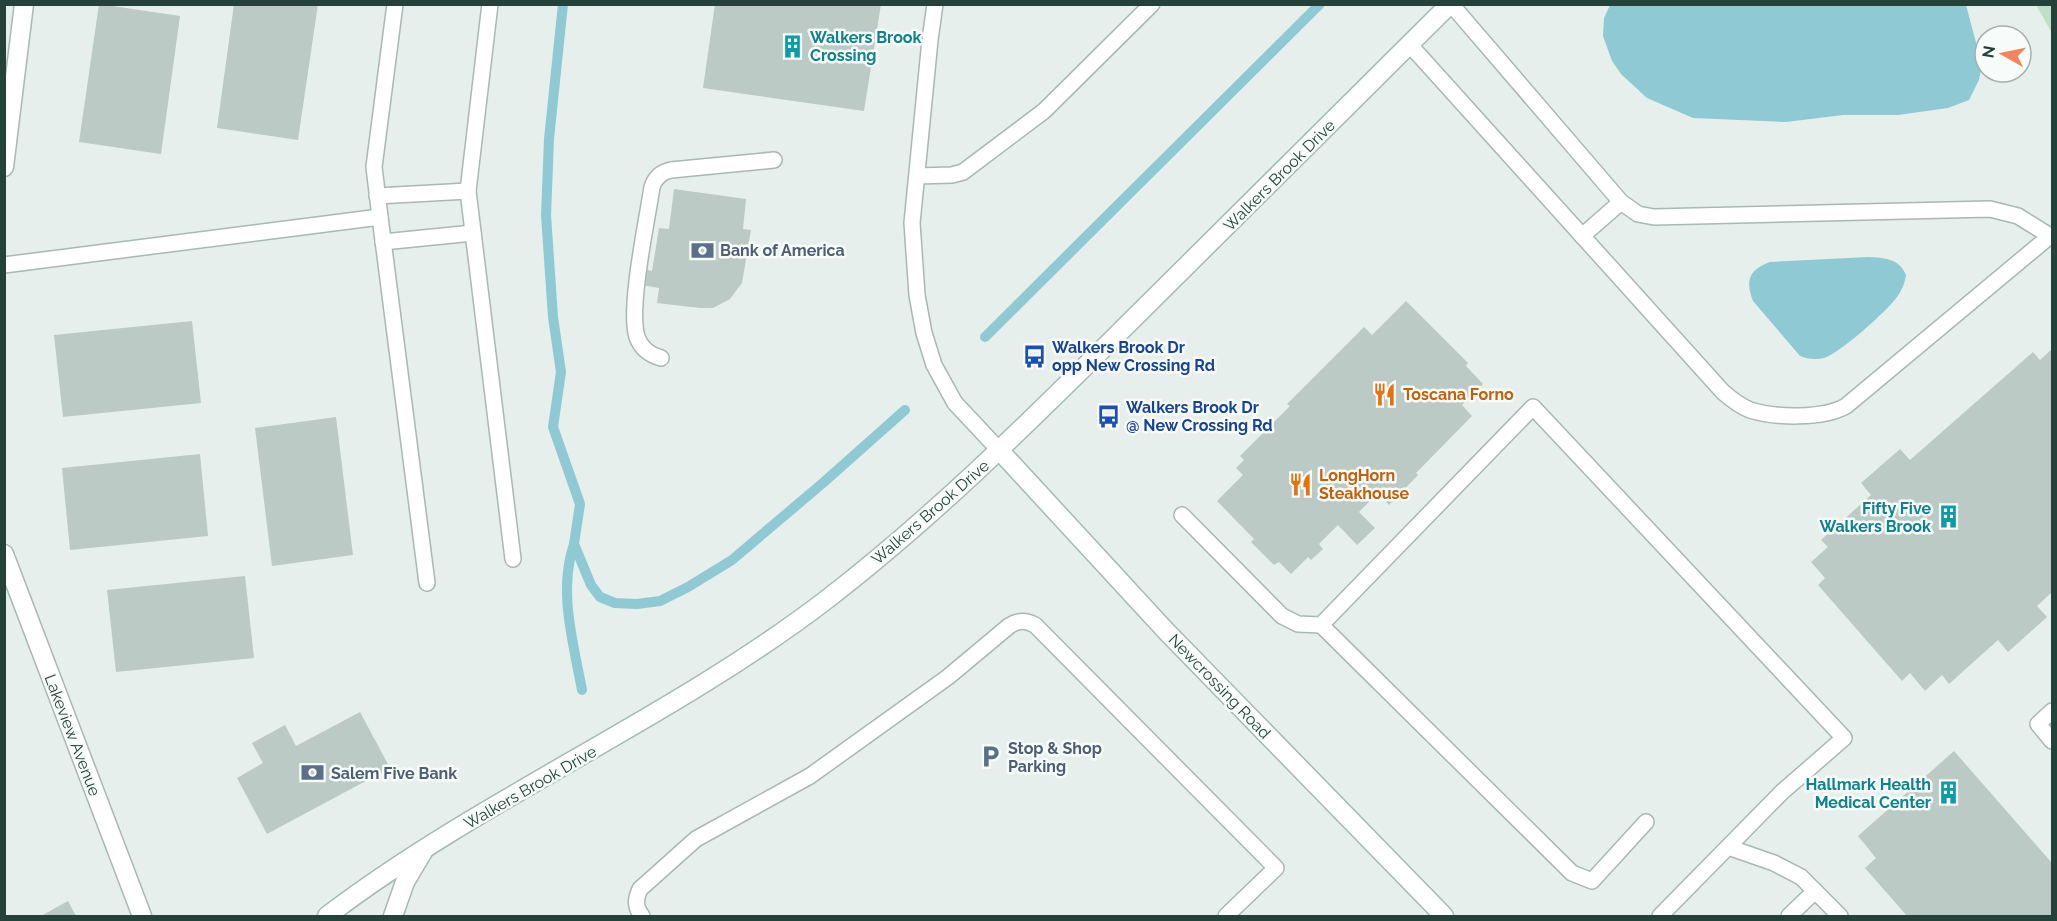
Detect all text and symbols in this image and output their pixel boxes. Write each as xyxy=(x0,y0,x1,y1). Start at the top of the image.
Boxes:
north arrow xyxy=(1973,24,2033,84)
place label: Walkers Brook Crossing xyxy=(810,28,922,65)
building icon: Walkers Brook Crossing xyxy=(779,33,805,59)
text: N xyxy=(1978,44,1999,59)
street label: Walkers Brook Drive xyxy=(1220,116,1339,235)
bank icon: Bank of America xyxy=(689,237,715,263)
place label: Bank of America xyxy=(720,241,845,260)
place label: Walkers Brook Dr opp New Crossing Rd xyxy=(1052,338,1215,375)
bus stop icon: Walkers Brook Dr opp New Crossing Rd xyxy=(1021,343,1047,369)
restaurant icon: Toscana Forno xyxy=(1372,381,1398,407)
place label: Toscana Forno xyxy=(1403,385,1514,404)
place label: Walkers Brook Dr @ New Crossing Rd xyxy=(1126,398,1273,435)
bus stop icon: Walkers Brook Dr @ New Crossing Rd xyxy=(1095,403,1121,429)
street label: Walkers Brook Drive xyxy=(868,456,993,569)
place label: LongHorn Steakhouse xyxy=(1319,466,1409,503)
restaurant icon: LongHorn Steakhouse xyxy=(1288,471,1314,497)
place label: Fifty Five Walkers Brook xyxy=(1820,499,1931,536)
building icon: Fifty Five Walkers Brook xyxy=(1936,504,1962,530)
street label: Newcrossing Road xyxy=(1165,630,1275,743)
street label: Lakeview Avenue xyxy=(41,672,104,799)
place label: Stop & Shop Parking xyxy=(1008,739,1102,776)
street label: Walkers Brook Drive xyxy=(461,742,600,833)
parking icon: Stop & Shop Parking xyxy=(977,744,1003,770)
bank icon: Salem Five Bank xyxy=(300,760,326,786)
place label: Salem Five Bank xyxy=(331,764,457,783)
place label: Hallmark Health Medical Center xyxy=(1805,775,1931,812)
building icon: Hallmark Health Medical Center xyxy=(1936,780,1962,806)

